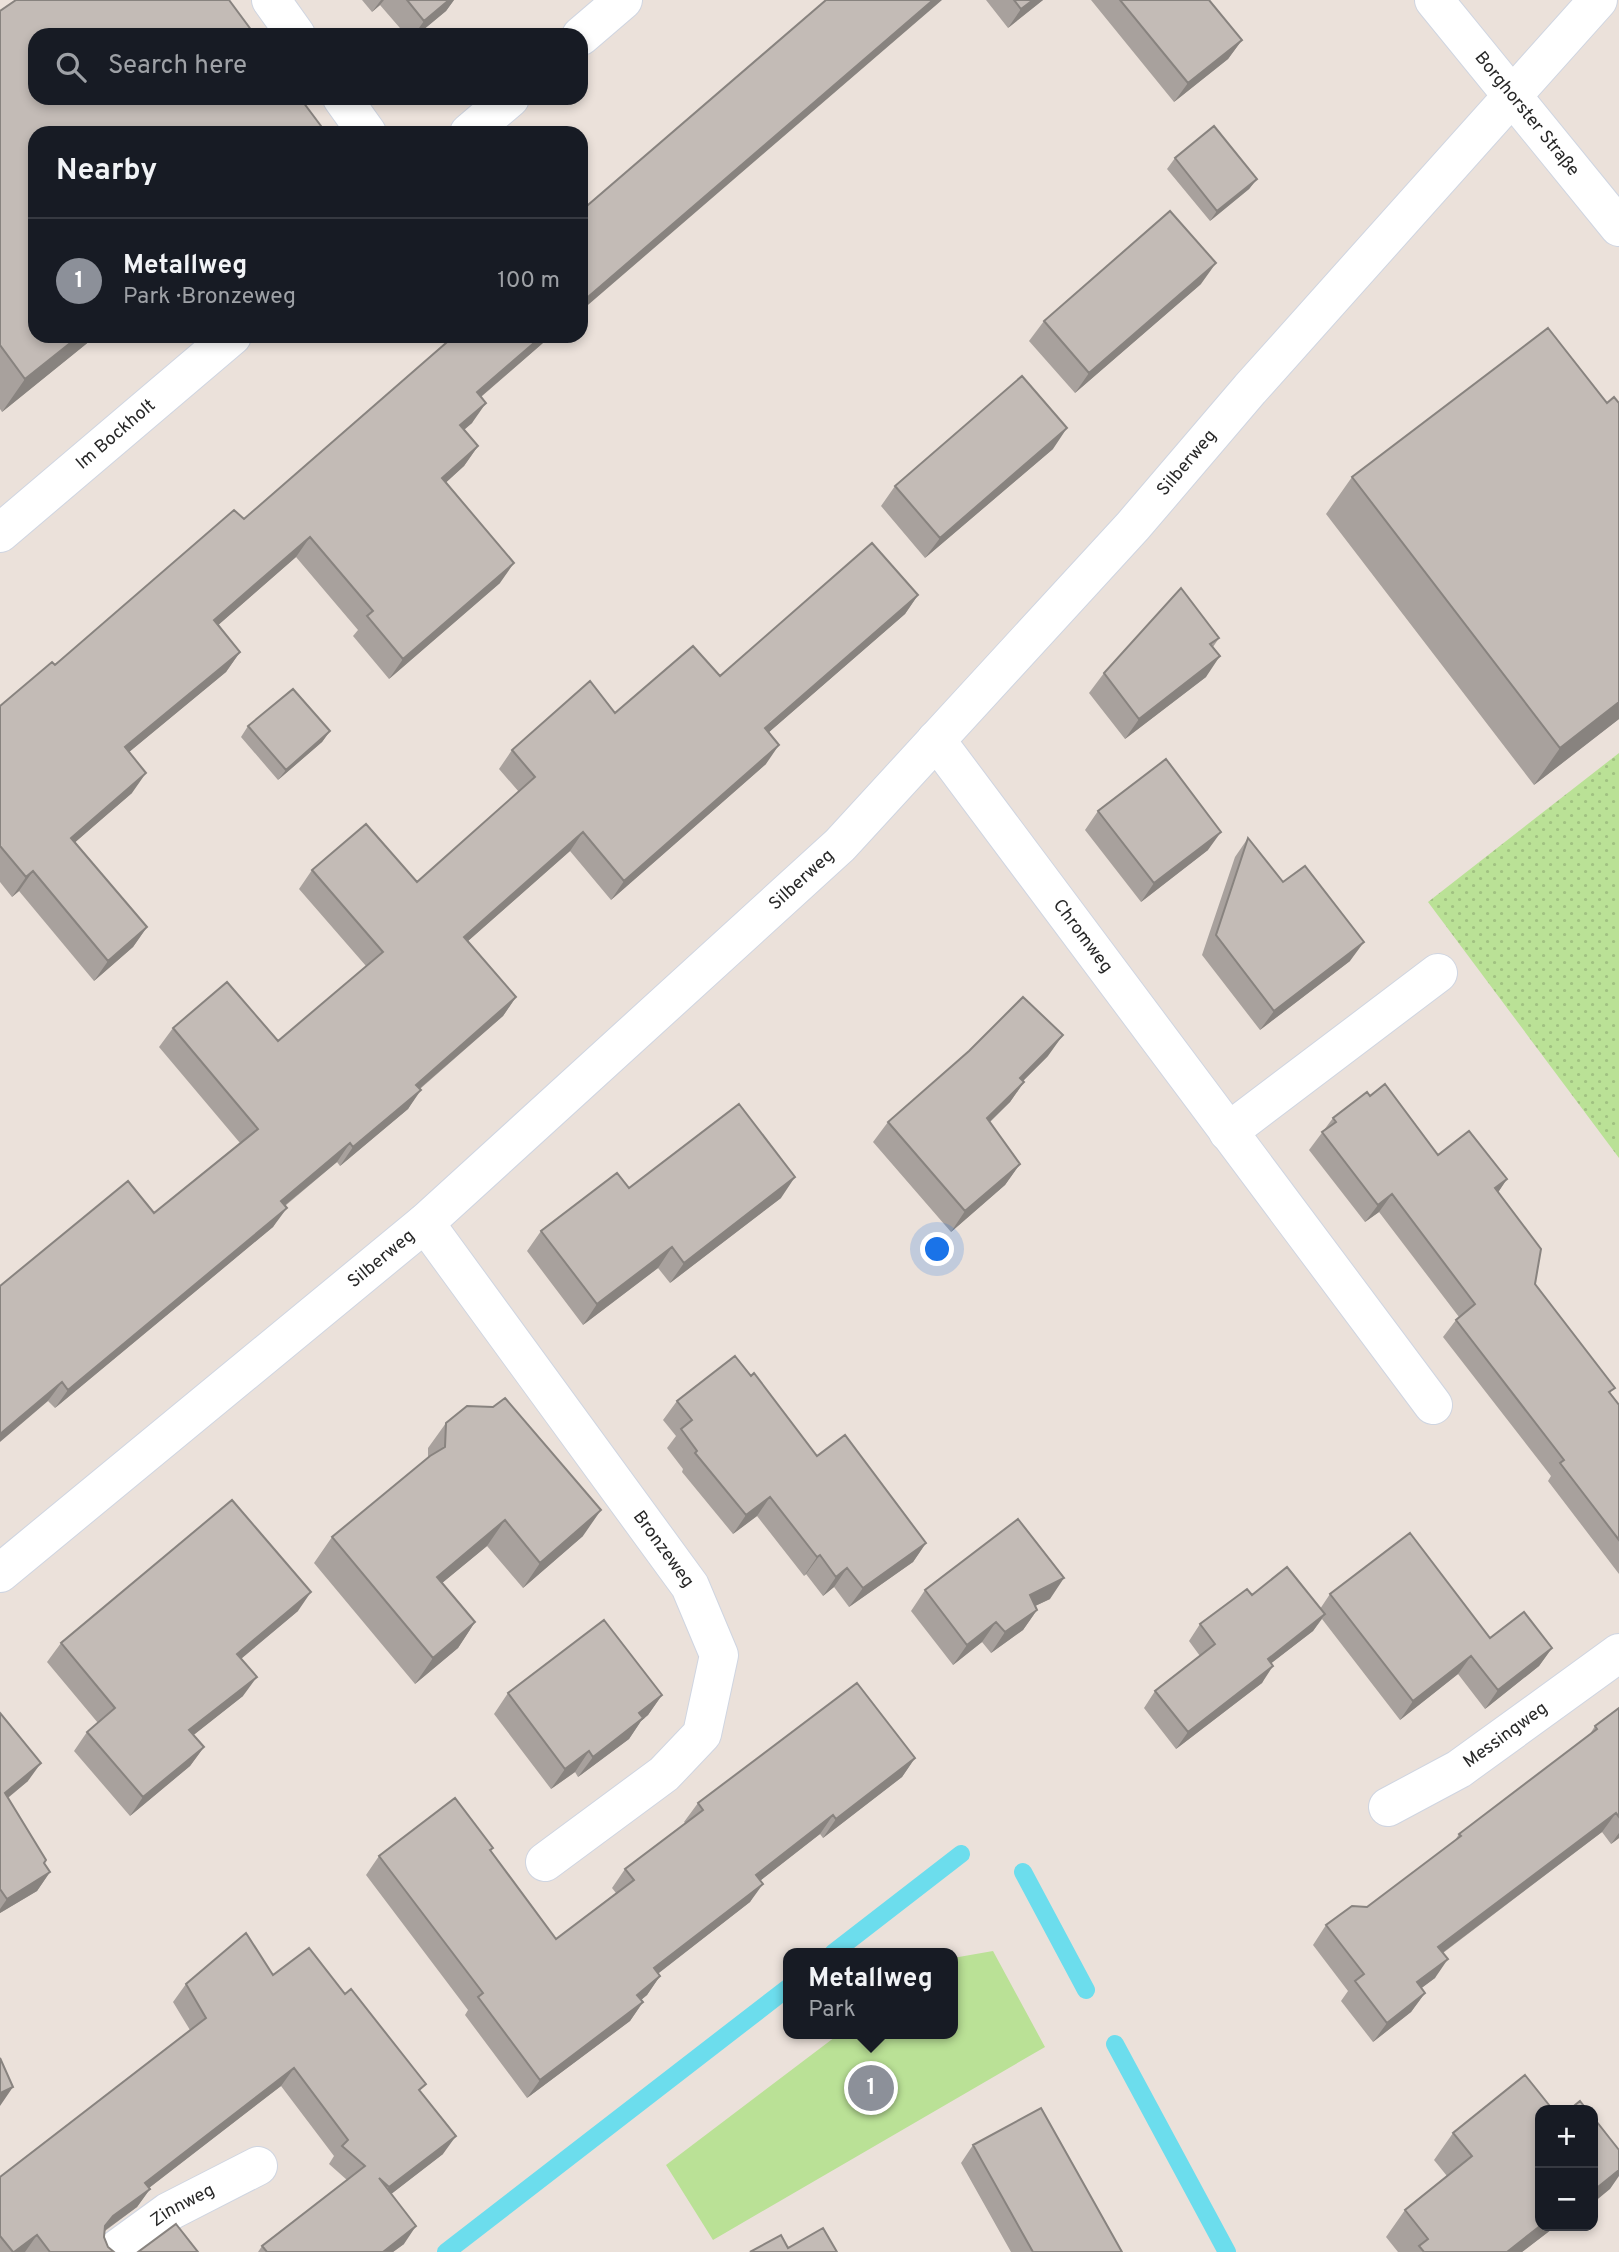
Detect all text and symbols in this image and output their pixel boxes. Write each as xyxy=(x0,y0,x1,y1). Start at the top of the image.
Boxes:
search box xyxy=(28,28,588,105)
street label: Borghorster Straße xyxy=(1469,47,1585,181)
icon: search xyxy=(52,48,90,86)
text: Search here xyxy=(108,50,247,83)
text: Nearby xyxy=(56,153,157,190)
text: Metallweg xyxy=(123,250,247,283)
text: 1 xyxy=(74,267,84,296)
text: 100 m xyxy=(497,267,560,296)
text: Park · Bronzeweg xyxy=(123,283,296,312)
street label: Im Bockholt xyxy=(71,394,160,475)
street label: Silberweg xyxy=(1152,425,1222,501)
street label: Silberweg xyxy=(764,844,839,915)
street label: Chromweg xyxy=(1048,895,1118,978)
street label: Silberweg xyxy=(343,1225,420,1293)
your location xyxy=(920,1232,954,1266)
street label: Bronzeweg xyxy=(627,1506,699,1592)
street label: Messingweg xyxy=(1459,1697,1552,1774)
popup xyxy=(783,1948,958,2039)
text: Metallweg xyxy=(808,1963,933,1996)
text: Park xyxy=(808,1996,856,2025)
pin: 1 xyxy=(848,2062,894,2114)
map controls xyxy=(1535,2105,1598,2231)
button: + xyxy=(1535,2105,1598,2168)
button: − xyxy=(1535,2168,1598,2231)
street label: Zinnweg xyxy=(146,2179,218,2232)

